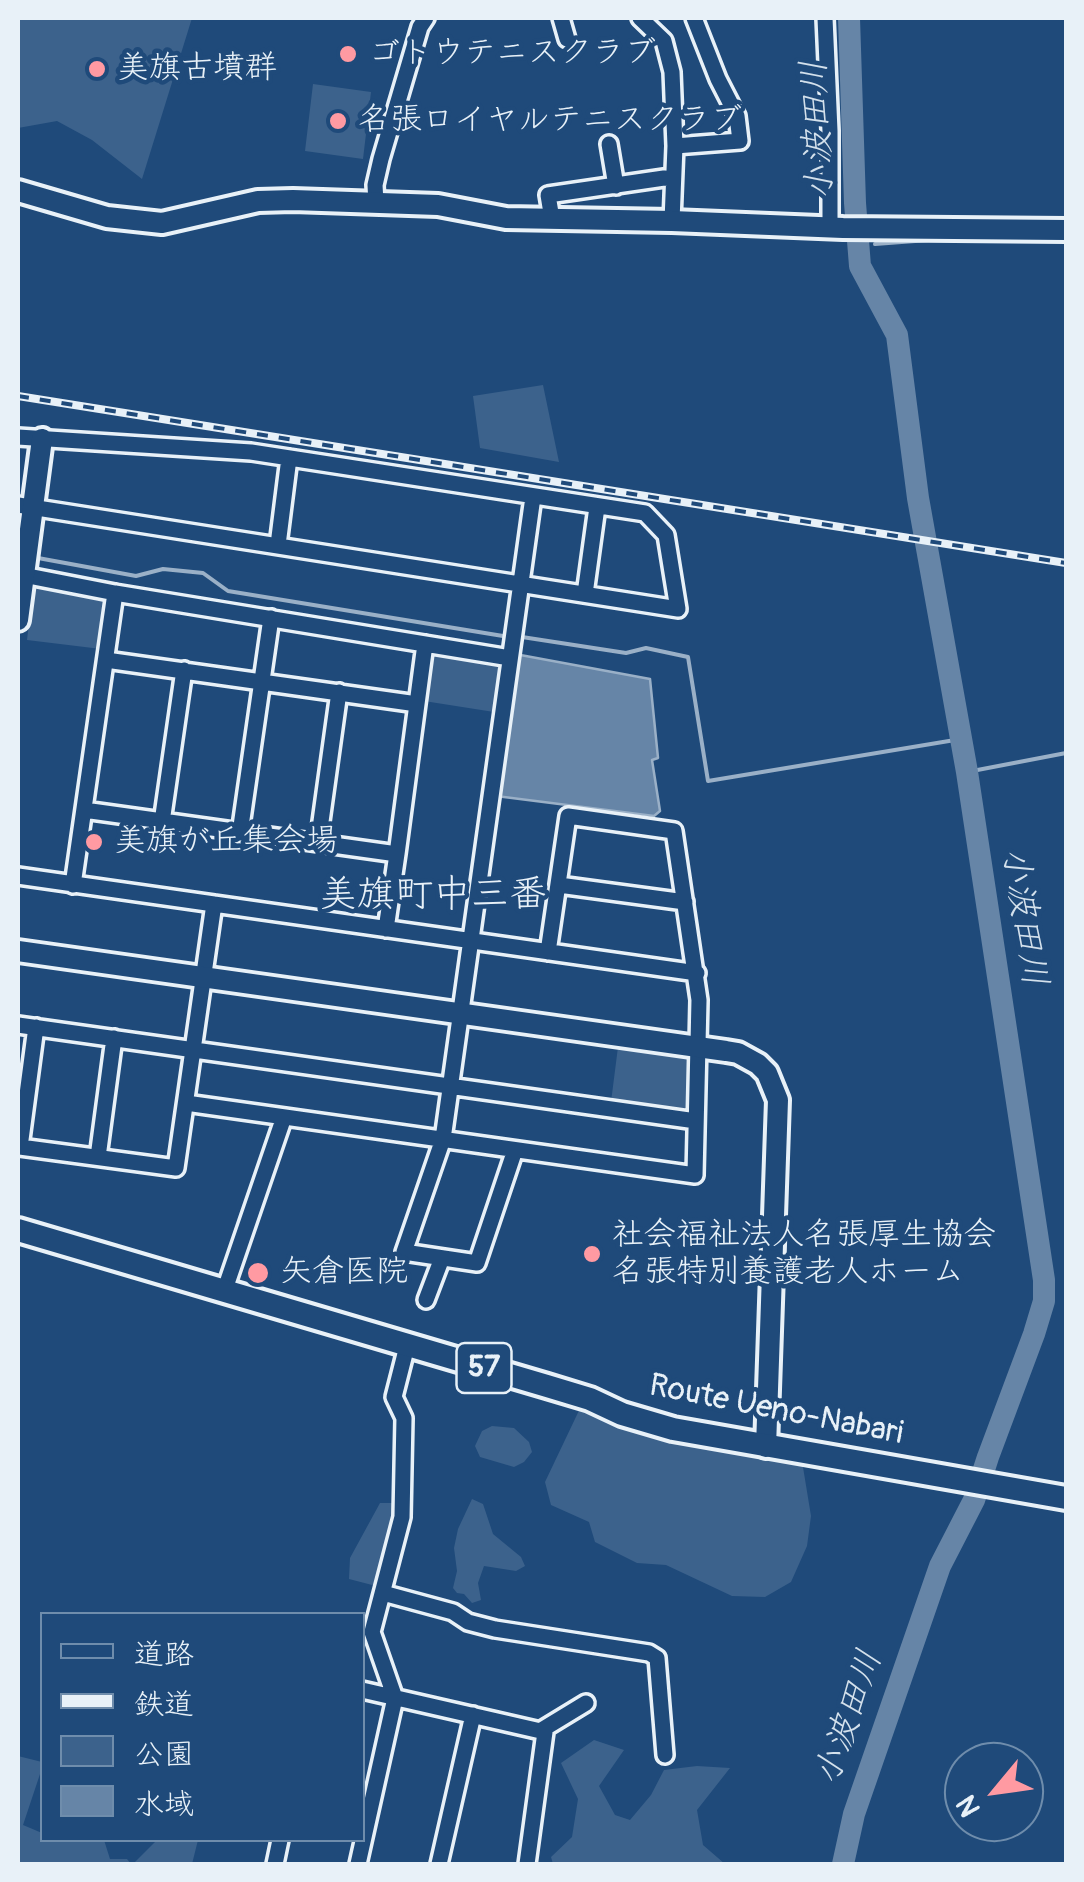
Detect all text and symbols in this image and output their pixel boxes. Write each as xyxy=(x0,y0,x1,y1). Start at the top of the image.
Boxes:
place label: ゴトウテニスクラブ xyxy=(368,35,656,73)
marker: ゴトウテニスクラブ xyxy=(337,43,359,65)
place label: 美旗古墳群 xyxy=(117,50,277,88)
marker: 美旗古墳群 xyxy=(86,58,108,80)
water label: 小波田川 xyxy=(794,59,844,201)
place label: 名張ロイヤルテニスクラブ xyxy=(358,102,742,140)
marker: 名張ロイヤルテニスクラブ xyxy=(327,110,349,132)
place label: 美旗が丘集会場 xyxy=(114,823,338,861)
marker: 美旗が丘集会場 xyxy=(83,831,105,853)
water label: 小波田川 xyxy=(991,845,1055,989)
district label: 美旗町中三番 xyxy=(319,873,547,919)
place label: 社会福祉法人名張厚生協会 名張特別養護老人ホーム xyxy=(612,1217,996,1292)
marker: 社会福祉法人名張厚生協会 名張特別養護老人ホーム xyxy=(581,1243,603,1265)
place label: 矢倉医院 xyxy=(280,1254,408,1292)
marker: 矢倉医院 xyxy=(245,1260,271,1286)
road number: 57 xyxy=(456,1343,512,1393)
street label: Route Ueno-Nabari xyxy=(646,1368,906,1454)
legend xyxy=(40,1612,365,1842)
text: 道路 xyxy=(134,1636,194,1673)
water label: 小波田川 xyxy=(807,1645,893,1791)
text: 鉄道 xyxy=(134,1686,194,1723)
text: 公園 xyxy=(134,1736,194,1773)
north arrow xyxy=(944,1742,1044,1842)
text: 水域 xyxy=(134,1786,194,1823)
text: N xyxy=(949,1789,989,1823)

